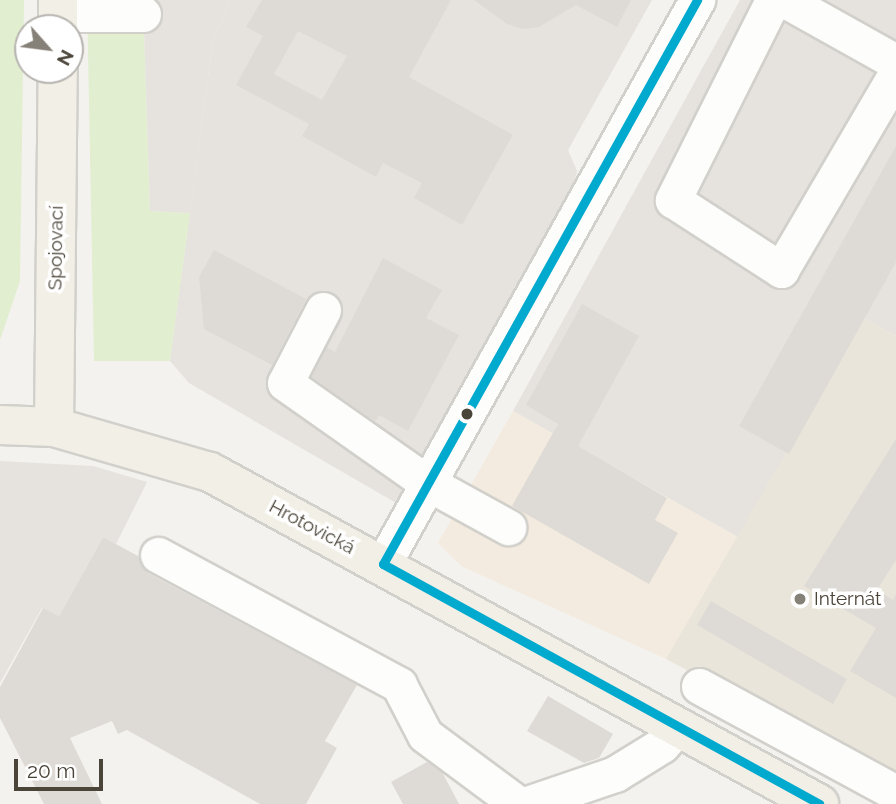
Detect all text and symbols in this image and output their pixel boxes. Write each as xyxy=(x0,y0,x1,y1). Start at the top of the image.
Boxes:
north arrow xyxy=(14,14,84,84)
text: N xyxy=(53,46,79,69)
street label: Spojovací xyxy=(44,206,68,290)
unlabelled marker xyxy=(460,407,474,421)
street label: Hrotovická xyxy=(265,495,359,559)
place label: Internát xyxy=(814,588,881,610)
marker: Internát xyxy=(792,591,808,607)
scale bar xyxy=(18,744,107,788)
text: 20 m xyxy=(27,758,75,783)

